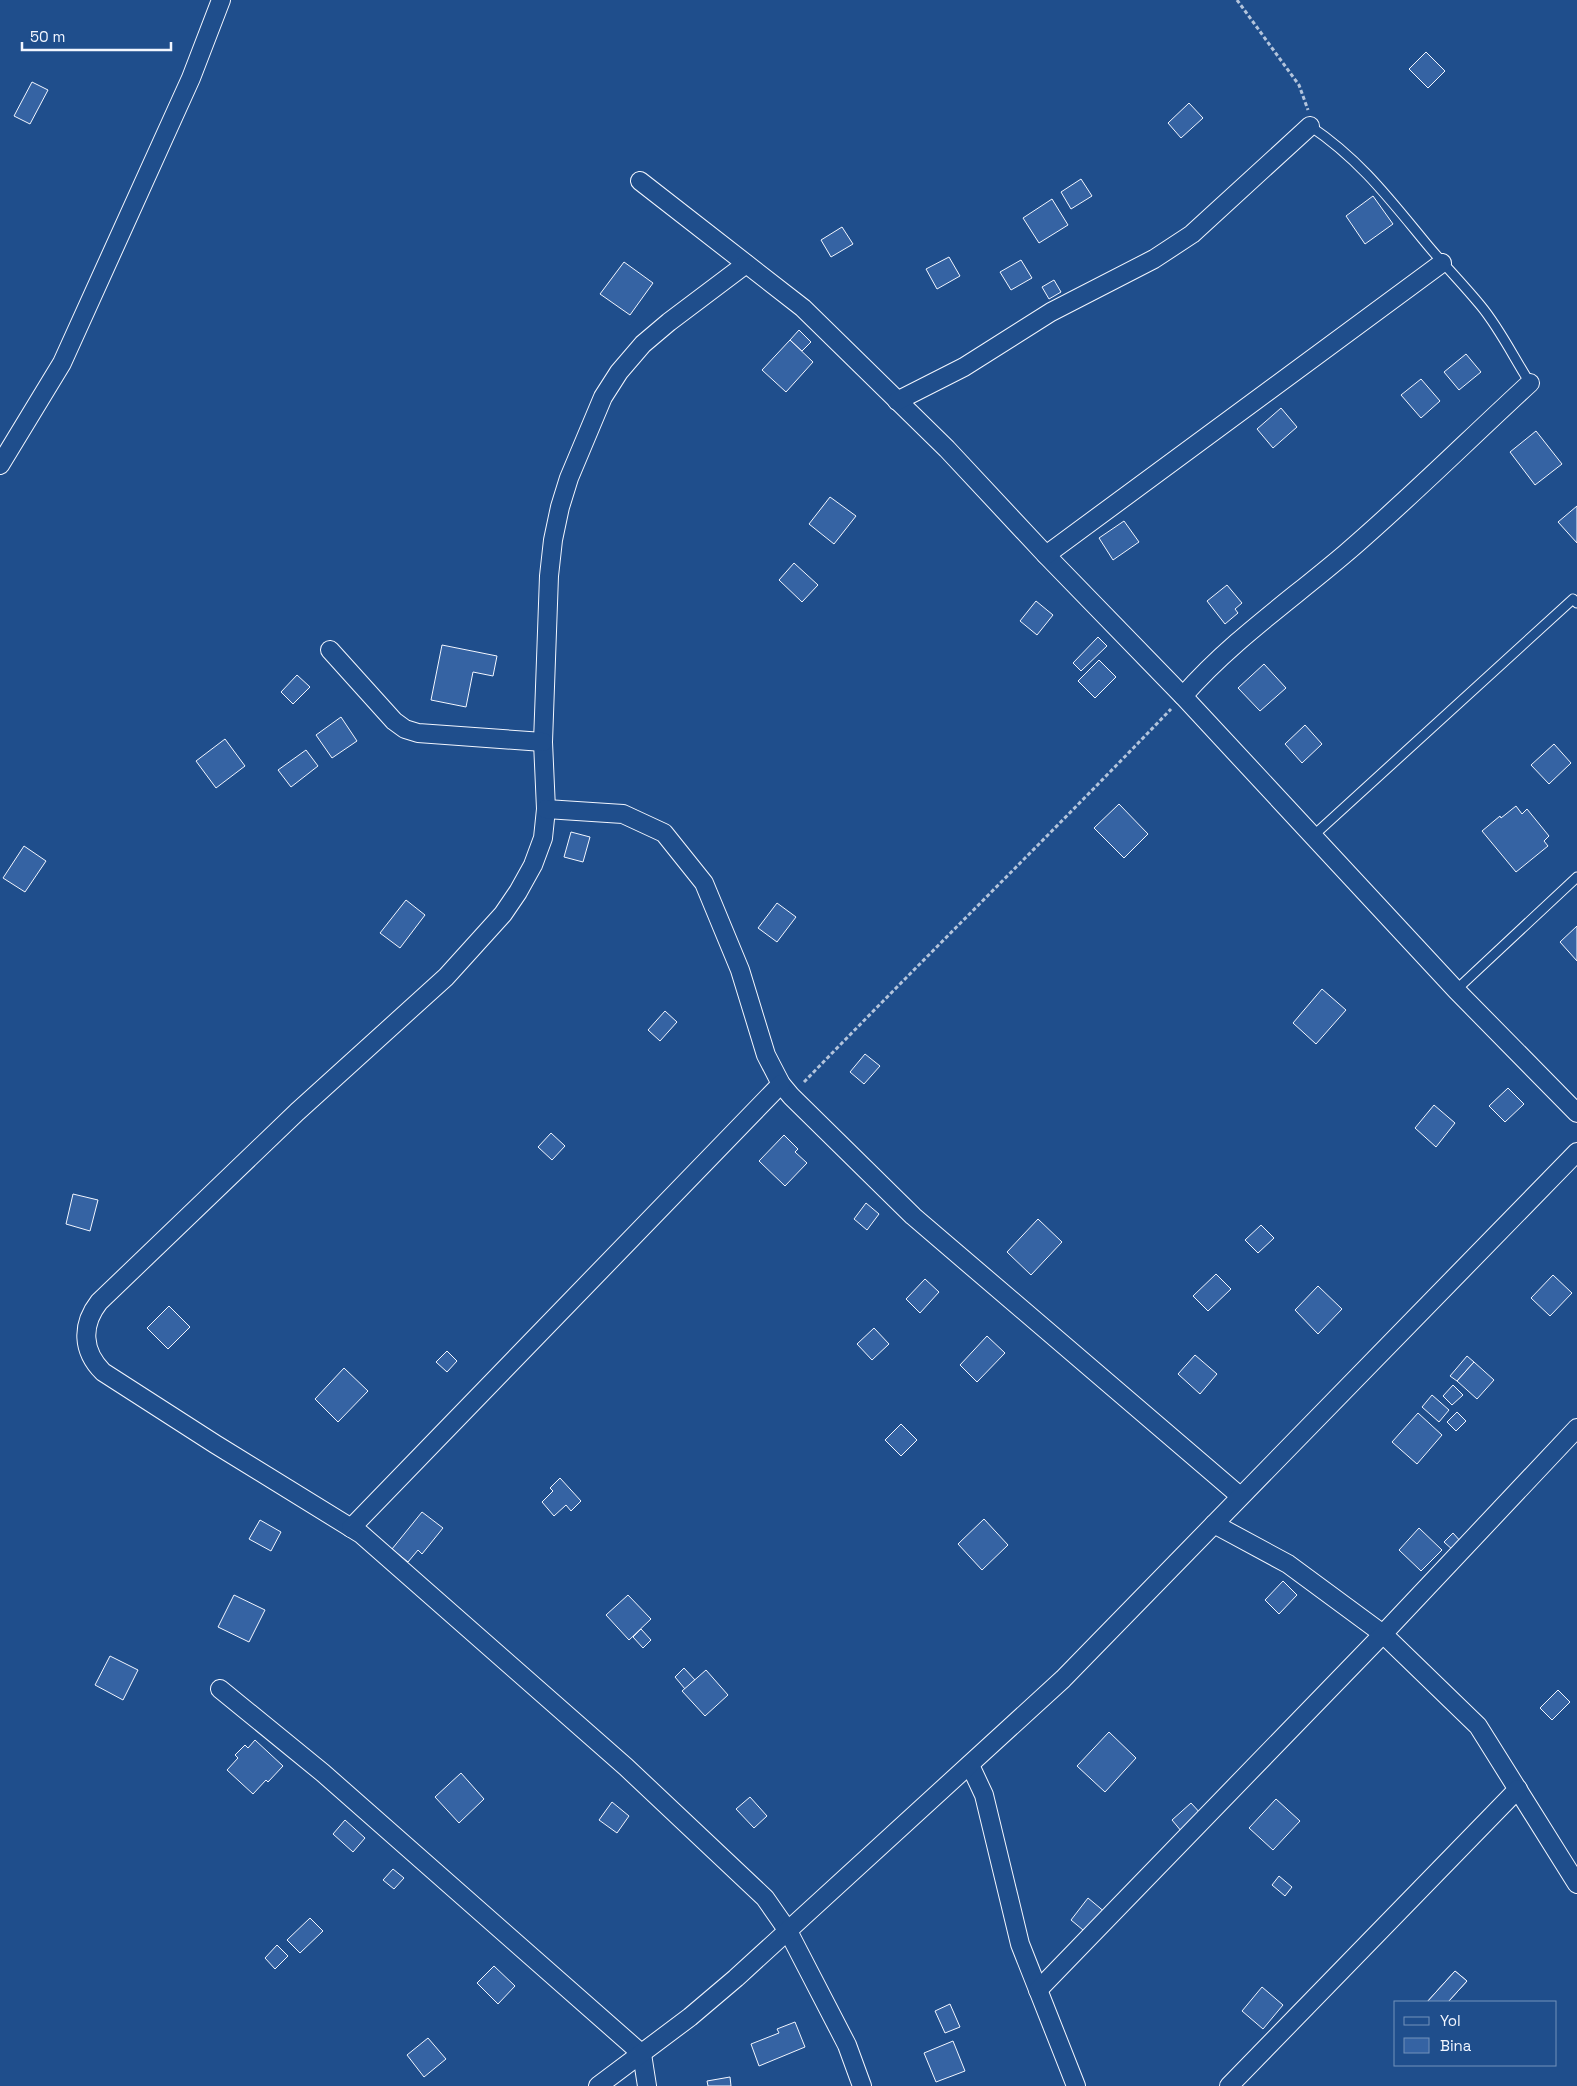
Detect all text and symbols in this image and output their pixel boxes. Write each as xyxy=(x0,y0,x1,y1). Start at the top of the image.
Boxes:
scale bar xyxy=(22,20,171,52)
text: 50 m xyxy=(30,27,65,46)
legend xyxy=(1394,2001,1557,2066)
text: Yol xyxy=(1440,2011,1461,2030)
text: Bina xyxy=(1440,2036,1472,2055)

